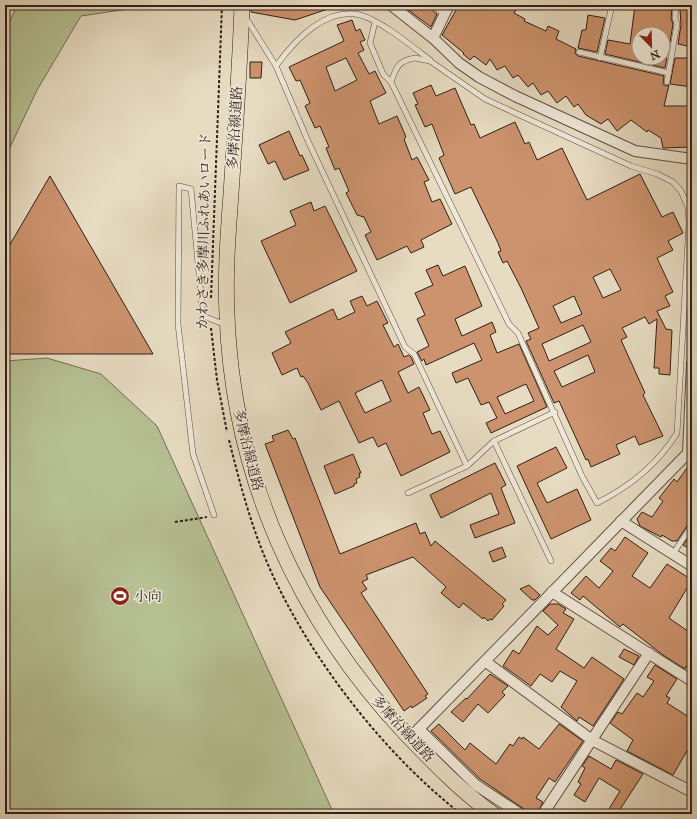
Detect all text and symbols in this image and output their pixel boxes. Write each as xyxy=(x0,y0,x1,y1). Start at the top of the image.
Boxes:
north arrow xyxy=(631,26,671,66)
text: N xyxy=(647,47,662,63)
street label: 多摩沿線道路 xyxy=(224,86,246,170)
street label: かわさき多摩川ふれあいロード xyxy=(194,133,214,329)
street label: 多摩沿線道路 xyxy=(230,407,266,493)
sports icon: 小向 xyxy=(109,585,131,607)
place label: 小向 xyxy=(134,588,162,605)
street label: 多摩沿線道路 xyxy=(368,692,438,766)

